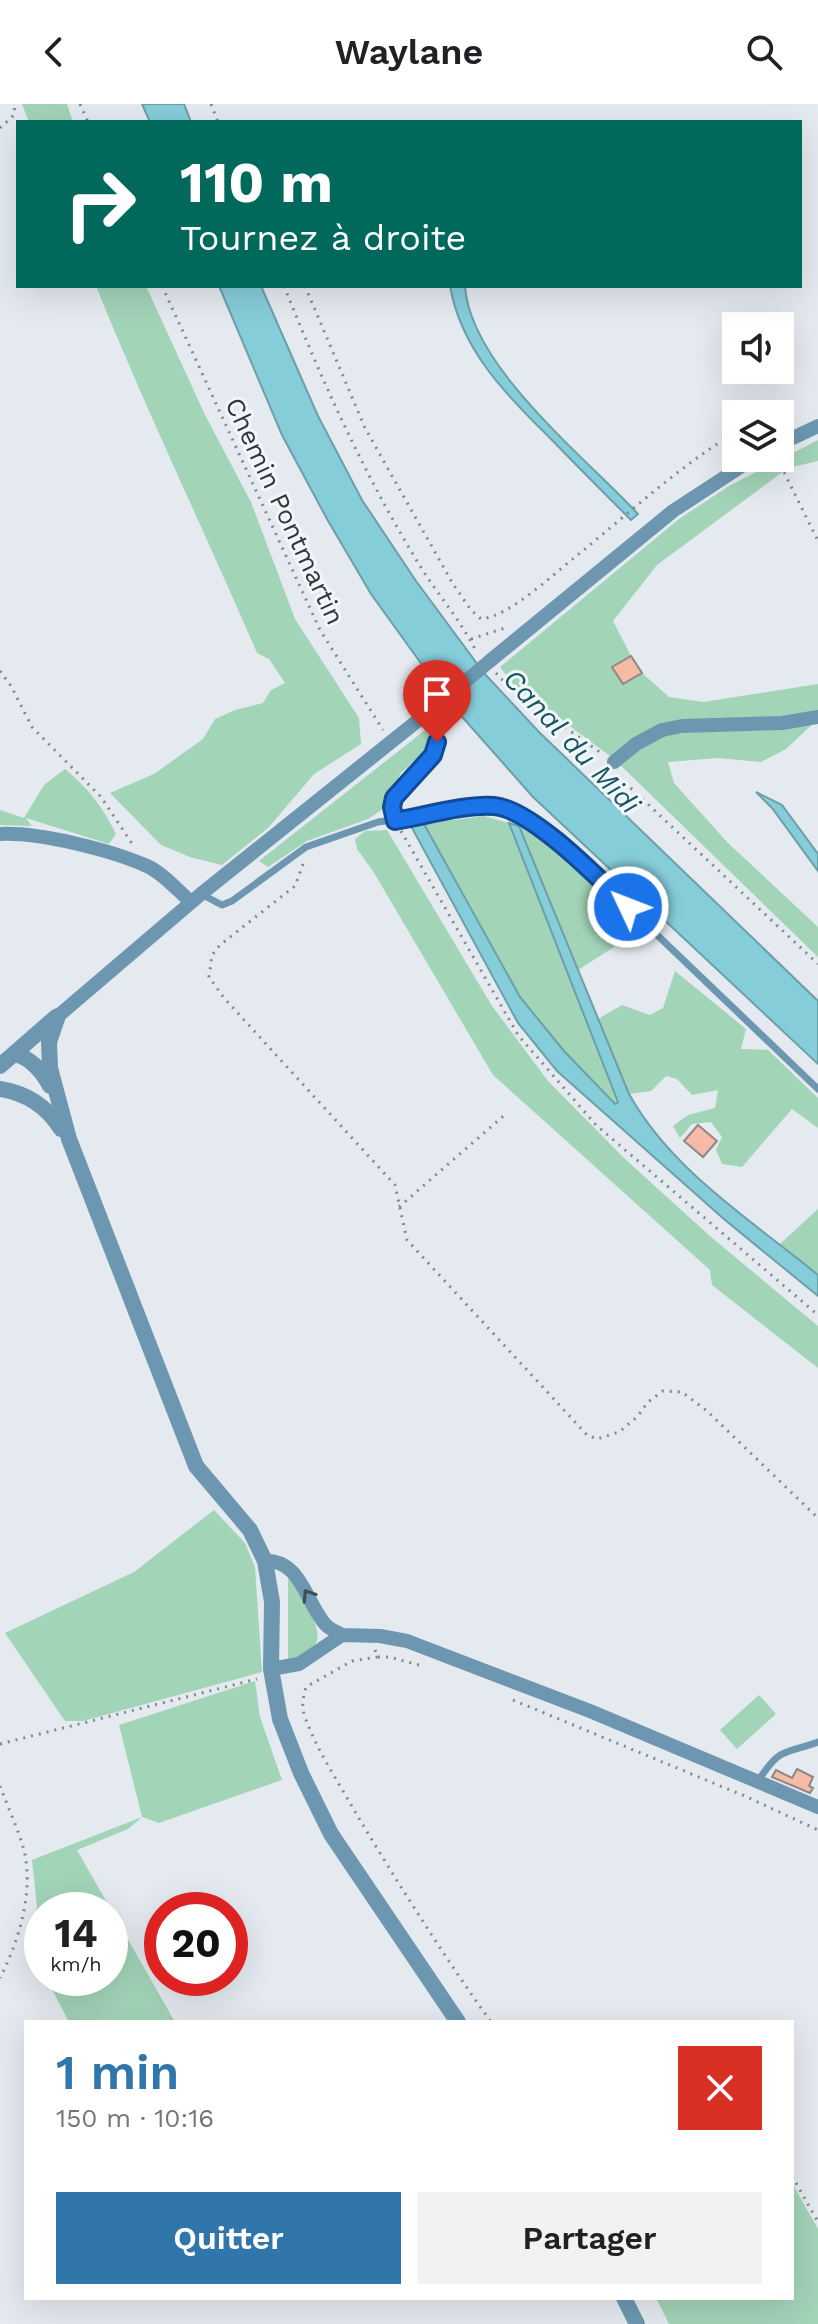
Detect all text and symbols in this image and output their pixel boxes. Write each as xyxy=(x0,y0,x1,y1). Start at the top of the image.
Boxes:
icon: back xyxy=(32,30,76,74)
icon: search xyxy=(742,30,786,74)
text: Waylane xyxy=(335,31,483,73)
text: 110 m xyxy=(180,150,333,216)
icon: right xyxy=(48,152,152,256)
text: Tournez à droite xyxy=(180,217,466,259)
map controls xyxy=(722,312,794,472)
button: sound xyxy=(722,312,794,384)
street label: Chemin Pontmartin xyxy=(219,393,351,629)
button: layers xyxy=(722,400,794,472)
pin xyxy=(403,660,471,742)
water label: Canal du Midi xyxy=(496,662,647,821)
icon: arrive xyxy=(415,672,459,716)
position arrow xyxy=(586,865,670,949)
one-way arrow xyxy=(302,1589,317,1604)
speed limit sign: 20 xyxy=(144,1892,248,1996)
text: 14 xyxy=(54,1910,98,1957)
text: km/h xyxy=(50,1952,102,1976)
text: 1 min xyxy=(56,2044,179,2101)
button: close xyxy=(678,2046,762,2130)
text: 150 m · 10:16 xyxy=(56,2103,214,2133)
button: Quitter xyxy=(56,2192,401,2284)
button: Partager xyxy=(417,2192,762,2284)

